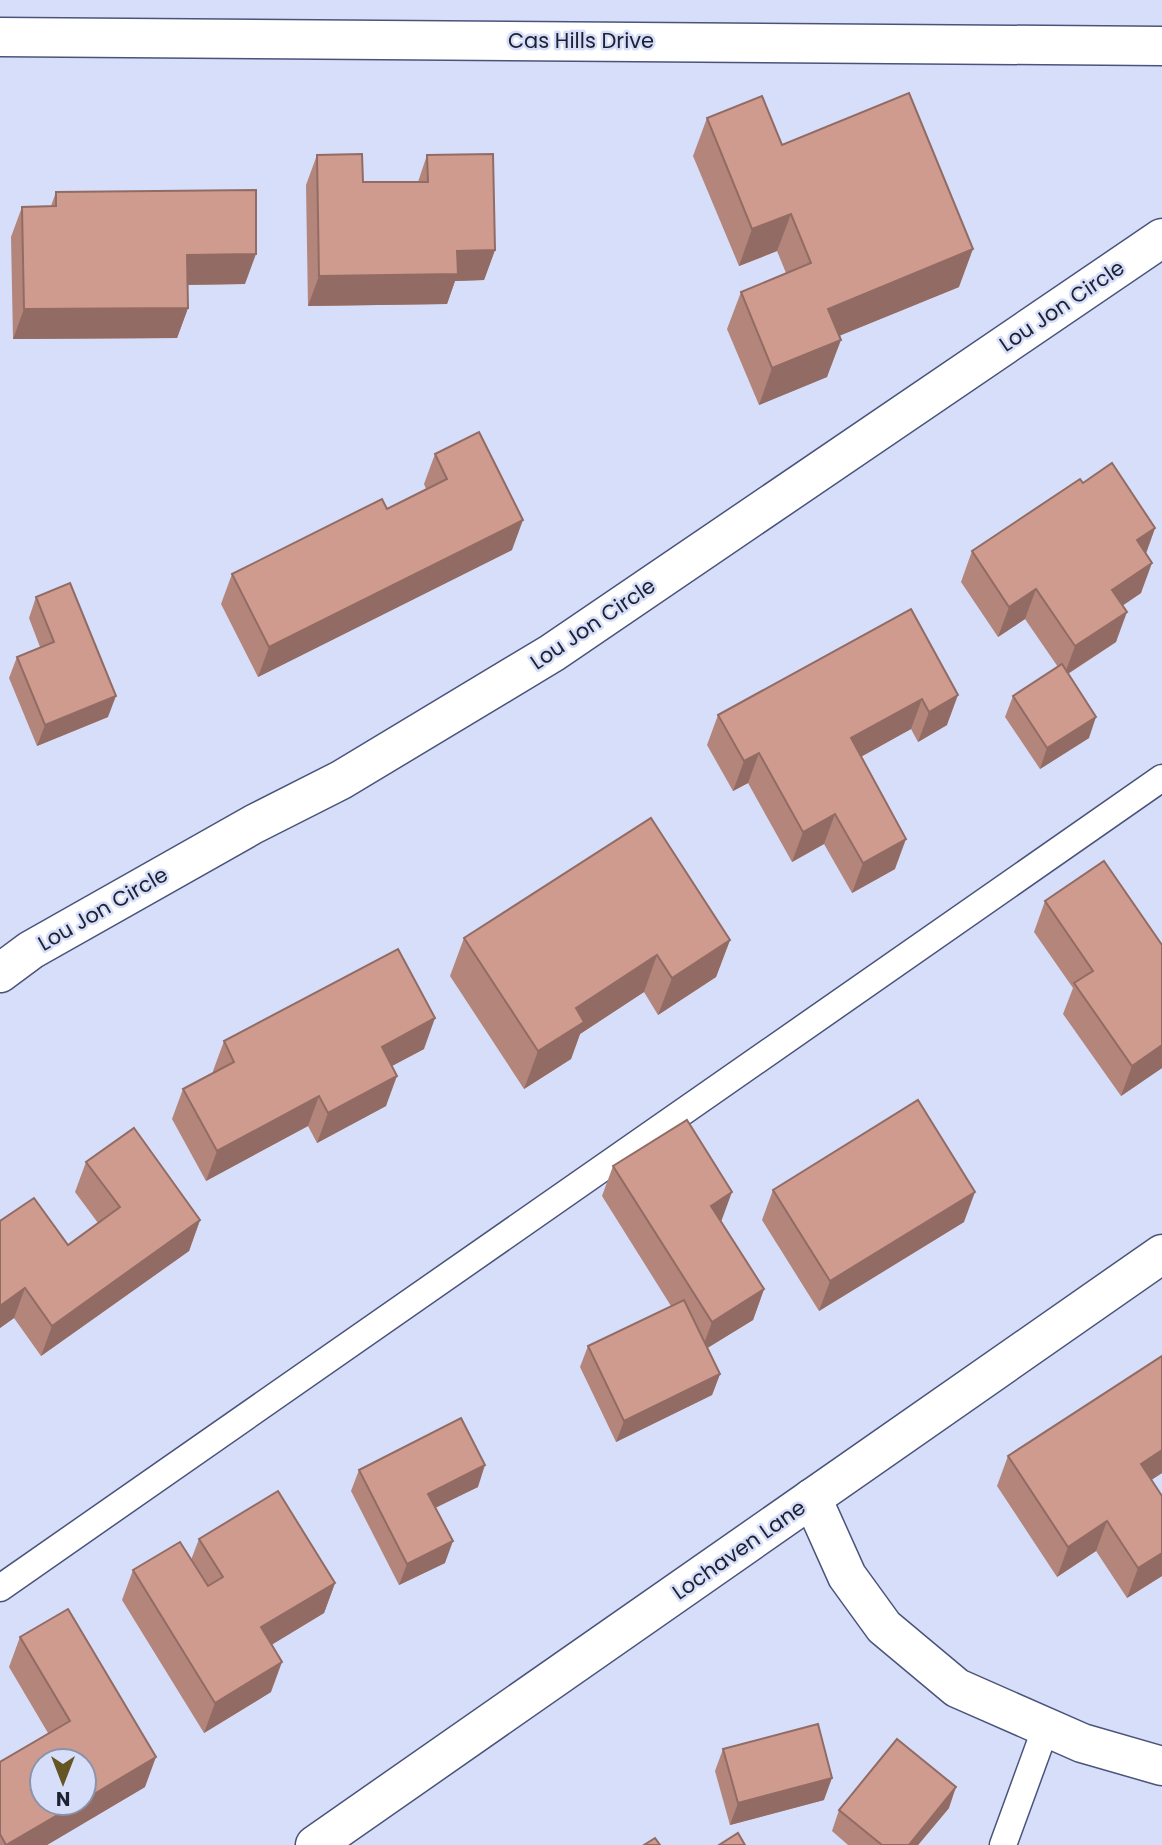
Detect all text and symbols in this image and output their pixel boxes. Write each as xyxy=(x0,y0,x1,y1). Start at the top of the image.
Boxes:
street label: Cas Hills Drive xyxy=(508,26,654,55)
street label: Lou Jon Circle xyxy=(993,253,1130,358)
street label: Lou Jon Circle xyxy=(524,571,661,676)
street label: Lou Jon Circle xyxy=(33,860,173,957)
street label: Lochaven Lane xyxy=(666,1493,811,1606)
north arrow xyxy=(28,1747,98,1817)
text: N xyxy=(56,1785,70,1812)

